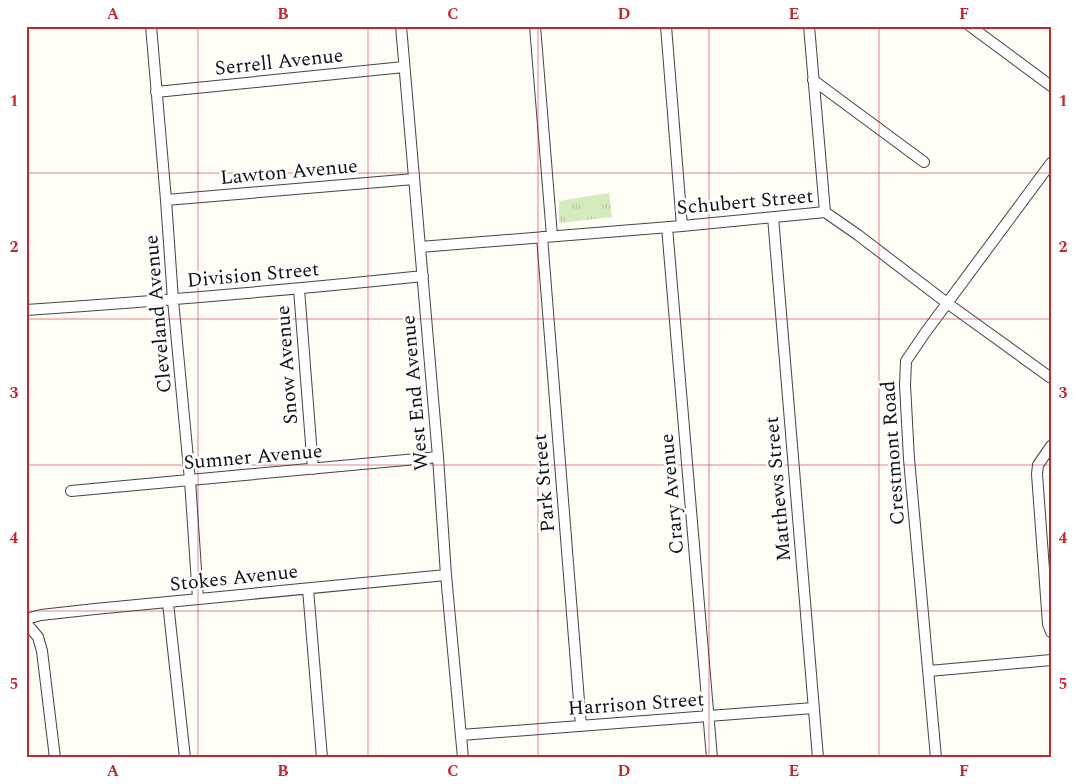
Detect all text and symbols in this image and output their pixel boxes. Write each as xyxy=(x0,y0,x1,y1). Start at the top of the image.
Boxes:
text: A xyxy=(107,2,120,26)
text: B xyxy=(277,2,289,26)
text: C xyxy=(447,2,459,26)
text: D xyxy=(618,2,631,26)
text: E xyxy=(789,2,799,26)
text: F xyxy=(959,2,969,26)
street label: Serrell Avenue xyxy=(213,40,345,84)
text: 1 xyxy=(10,89,18,113)
text: 1 xyxy=(1059,89,1067,113)
street label: Lawton Avenue xyxy=(219,151,359,193)
street label: Schubert Street xyxy=(675,181,815,223)
street label: Cleveland Avenue xyxy=(136,234,180,394)
text: 2 xyxy=(10,235,19,259)
text: 2 xyxy=(1059,235,1068,259)
street label: Division Street xyxy=(186,254,320,296)
street label: Snow Avenue xyxy=(268,305,306,425)
street label: West End Avenue xyxy=(393,314,437,472)
street label: Crestmont Road xyxy=(873,380,913,526)
text: 3 xyxy=(10,381,19,405)
text: 3 xyxy=(1059,381,1068,405)
street label: Matthews Street xyxy=(757,415,799,563)
street label: Crary Avenue xyxy=(652,432,692,556)
street label: Park Street xyxy=(525,433,563,533)
street label: Sumner Avenue xyxy=(182,436,324,478)
text: 4 xyxy=(10,526,19,550)
text: 4 xyxy=(1059,526,1068,550)
street label: Stokes Avenue xyxy=(168,556,300,600)
text: 5 xyxy=(10,672,18,696)
text: 5 xyxy=(1059,672,1067,696)
street label: Harrison Street xyxy=(567,684,705,724)
text: A xyxy=(107,759,120,783)
text: B xyxy=(277,759,289,783)
text: C xyxy=(447,759,459,783)
text: D xyxy=(618,759,631,783)
text: E xyxy=(789,759,799,783)
text: F xyxy=(959,759,969,783)

